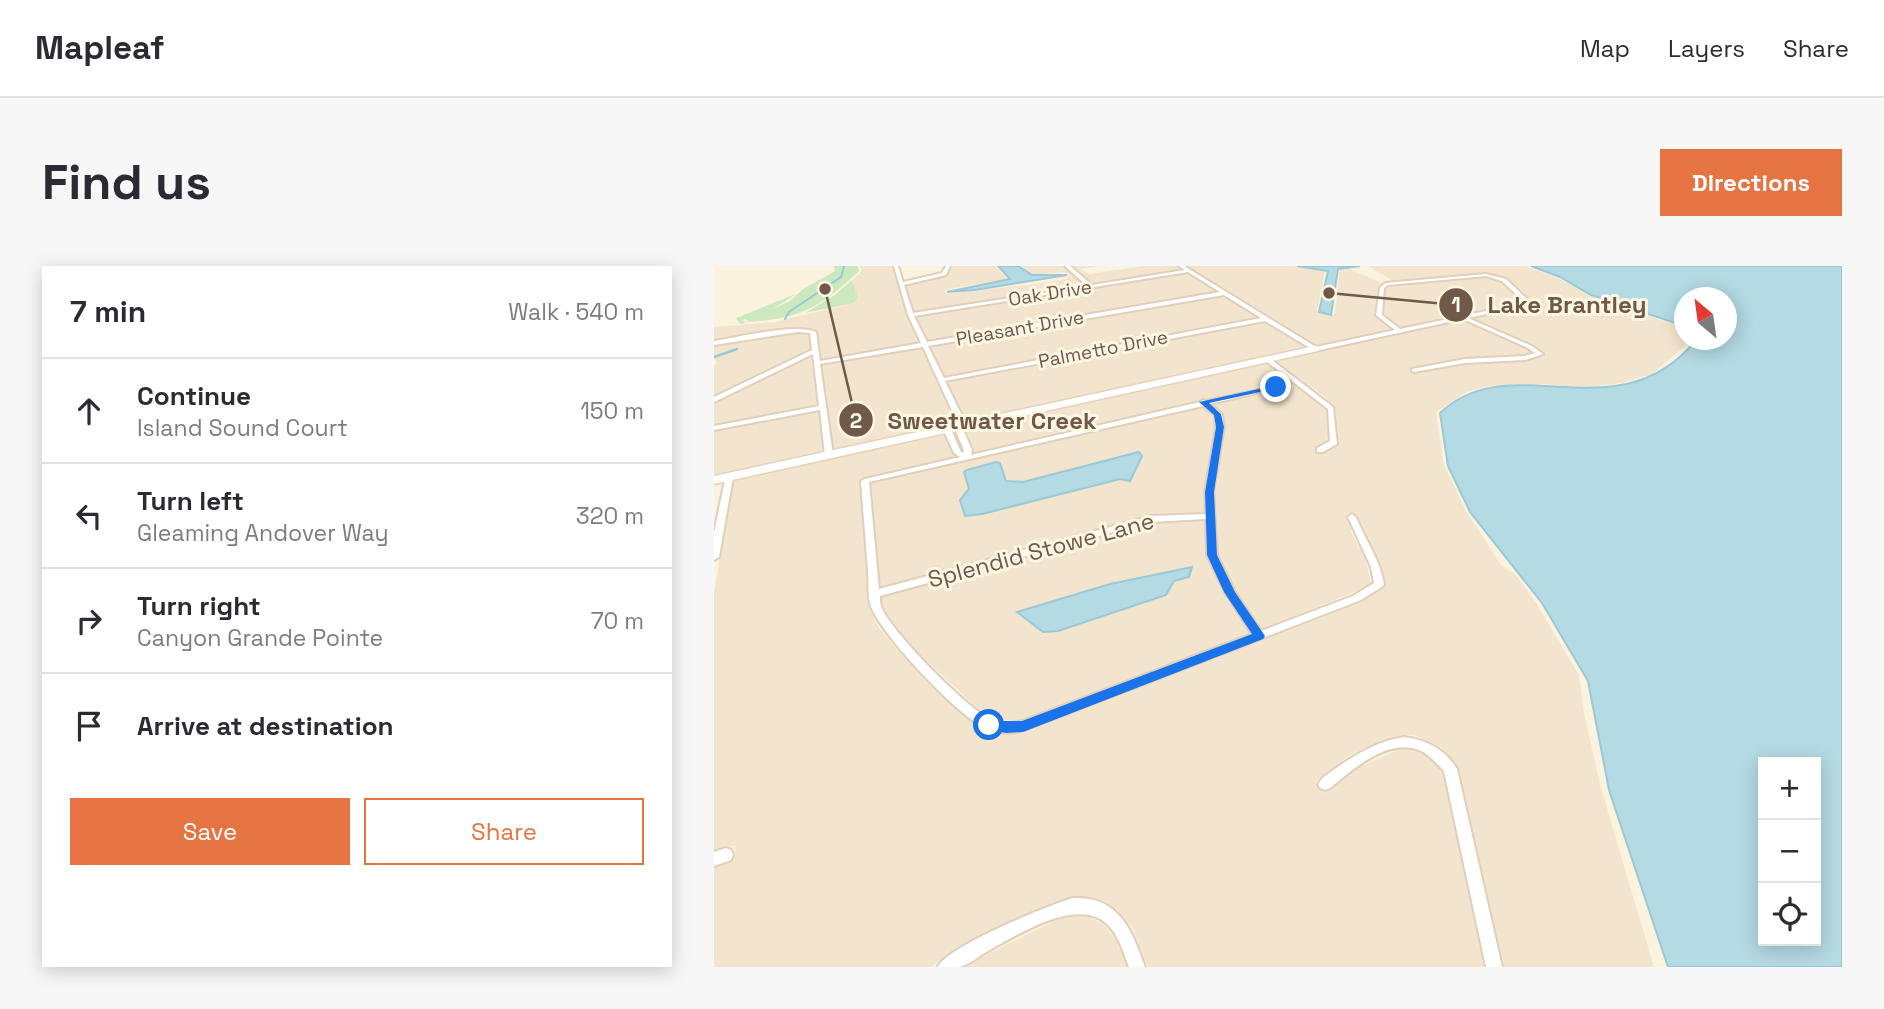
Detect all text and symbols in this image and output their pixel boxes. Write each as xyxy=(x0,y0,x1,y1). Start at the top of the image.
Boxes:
text: Mapleaf xyxy=(35,27,164,69)
text: Map xyxy=(1580,33,1630,64)
text: Layers xyxy=(1668,33,1745,64)
text: Share xyxy=(1783,33,1849,64)
button: Directions xyxy=(1660,149,1842,216)
text: Find us xyxy=(42,151,211,213)
street label: Oak Drive xyxy=(1006,274,1094,312)
callout: Lake Brantley xyxy=(1438,282,1660,327)
north arrow xyxy=(1674,287,1737,350)
text: Lake Brantley xyxy=(1487,289,1647,320)
text: 1 xyxy=(1451,291,1461,318)
text: 7 min xyxy=(70,292,146,331)
text: Walk · 540 m xyxy=(508,297,644,327)
street label: Pleasant Drive xyxy=(954,304,1086,352)
street label: Palmetto Drive xyxy=(1036,324,1170,374)
route end xyxy=(1260,371,1291,402)
text: Continue xyxy=(137,379,251,413)
icon: ahead xyxy=(70,392,108,430)
text: 150 m xyxy=(580,396,644,426)
callout: Sweetwater Creek xyxy=(838,398,1110,443)
text: Sweetwater Creek xyxy=(887,405,1097,436)
text: 2 xyxy=(850,407,862,434)
text: Island Sound Court xyxy=(137,413,348,443)
text: Turn left xyxy=(137,484,244,518)
icon: left xyxy=(70,497,108,535)
text: 320 m xyxy=(576,501,644,531)
street label: Splendid Stowe Lane xyxy=(925,505,1157,595)
text: Gleaming Andover Way xyxy=(137,518,389,548)
text: Turn right xyxy=(137,589,261,623)
icon: right xyxy=(70,602,108,640)
text: 70 m xyxy=(591,606,644,636)
text: Canyon Grande Pointe xyxy=(137,623,383,653)
icon: arrive xyxy=(70,707,108,745)
text: Arrive at destination xyxy=(137,709,394,743)
route start xyxy=(973,709,1004,740)
map controls xyxy=(1758,757,1821,946)
button: + xyxy=(1758,757,1821,820)
button: Save xyxy=(70,798,350,865)
button: Share xyxy=(364,798,644,865)
button: − xyxy=(1758,820,1821,883)
button: locate xyxy=(1758,883,1821,946)

